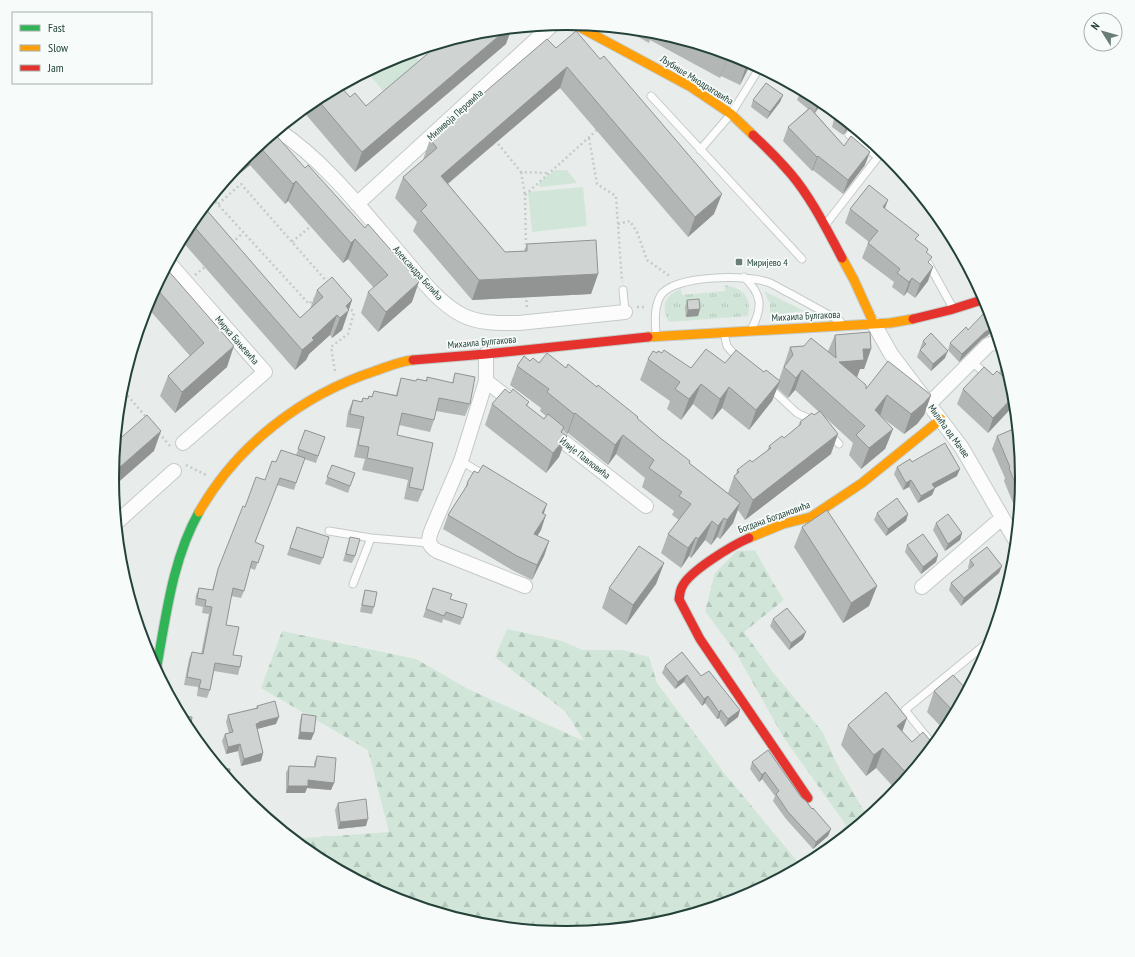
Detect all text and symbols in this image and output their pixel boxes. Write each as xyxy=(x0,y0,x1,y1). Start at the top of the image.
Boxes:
legend xyxy=(12,12,152,84)
north arrow xyxy=(1083,12,1123,52)
text: N xyxy=(1088,19,1102,33)
text: Fast xyxy=(48,20,66,35)
text: Slow xyxy=(48,40,69,55)
street label: Љубише Миодраговића xyxy=(657,52,736,108)
text: Jam xyxy=(47,60,64,75)
street label: Миливоја Перовића xyxy=(424,86,486,144)
street label: Александра Белића xyxy=(390,243,446,303)
place label: Миријево 4 xyxy=(747,256,788,269)
marker: Миријево 4 xyxy=(734,257,744,267)
street label: Михаила Булгакова xyxy=(771,308,841,324)
street label: Мирка Бањевића xyxy=(212,313,262,367)
street label: Михаила Булгакова xyxy=(447,333,517,351)
street label: Милића од Мачве xyxy=(925,402,973,460)
street label: Илије Павловића xyxy=(557,434,613,482)
street label: Богдана Богдановића xyxy=(736,498,812,536)

